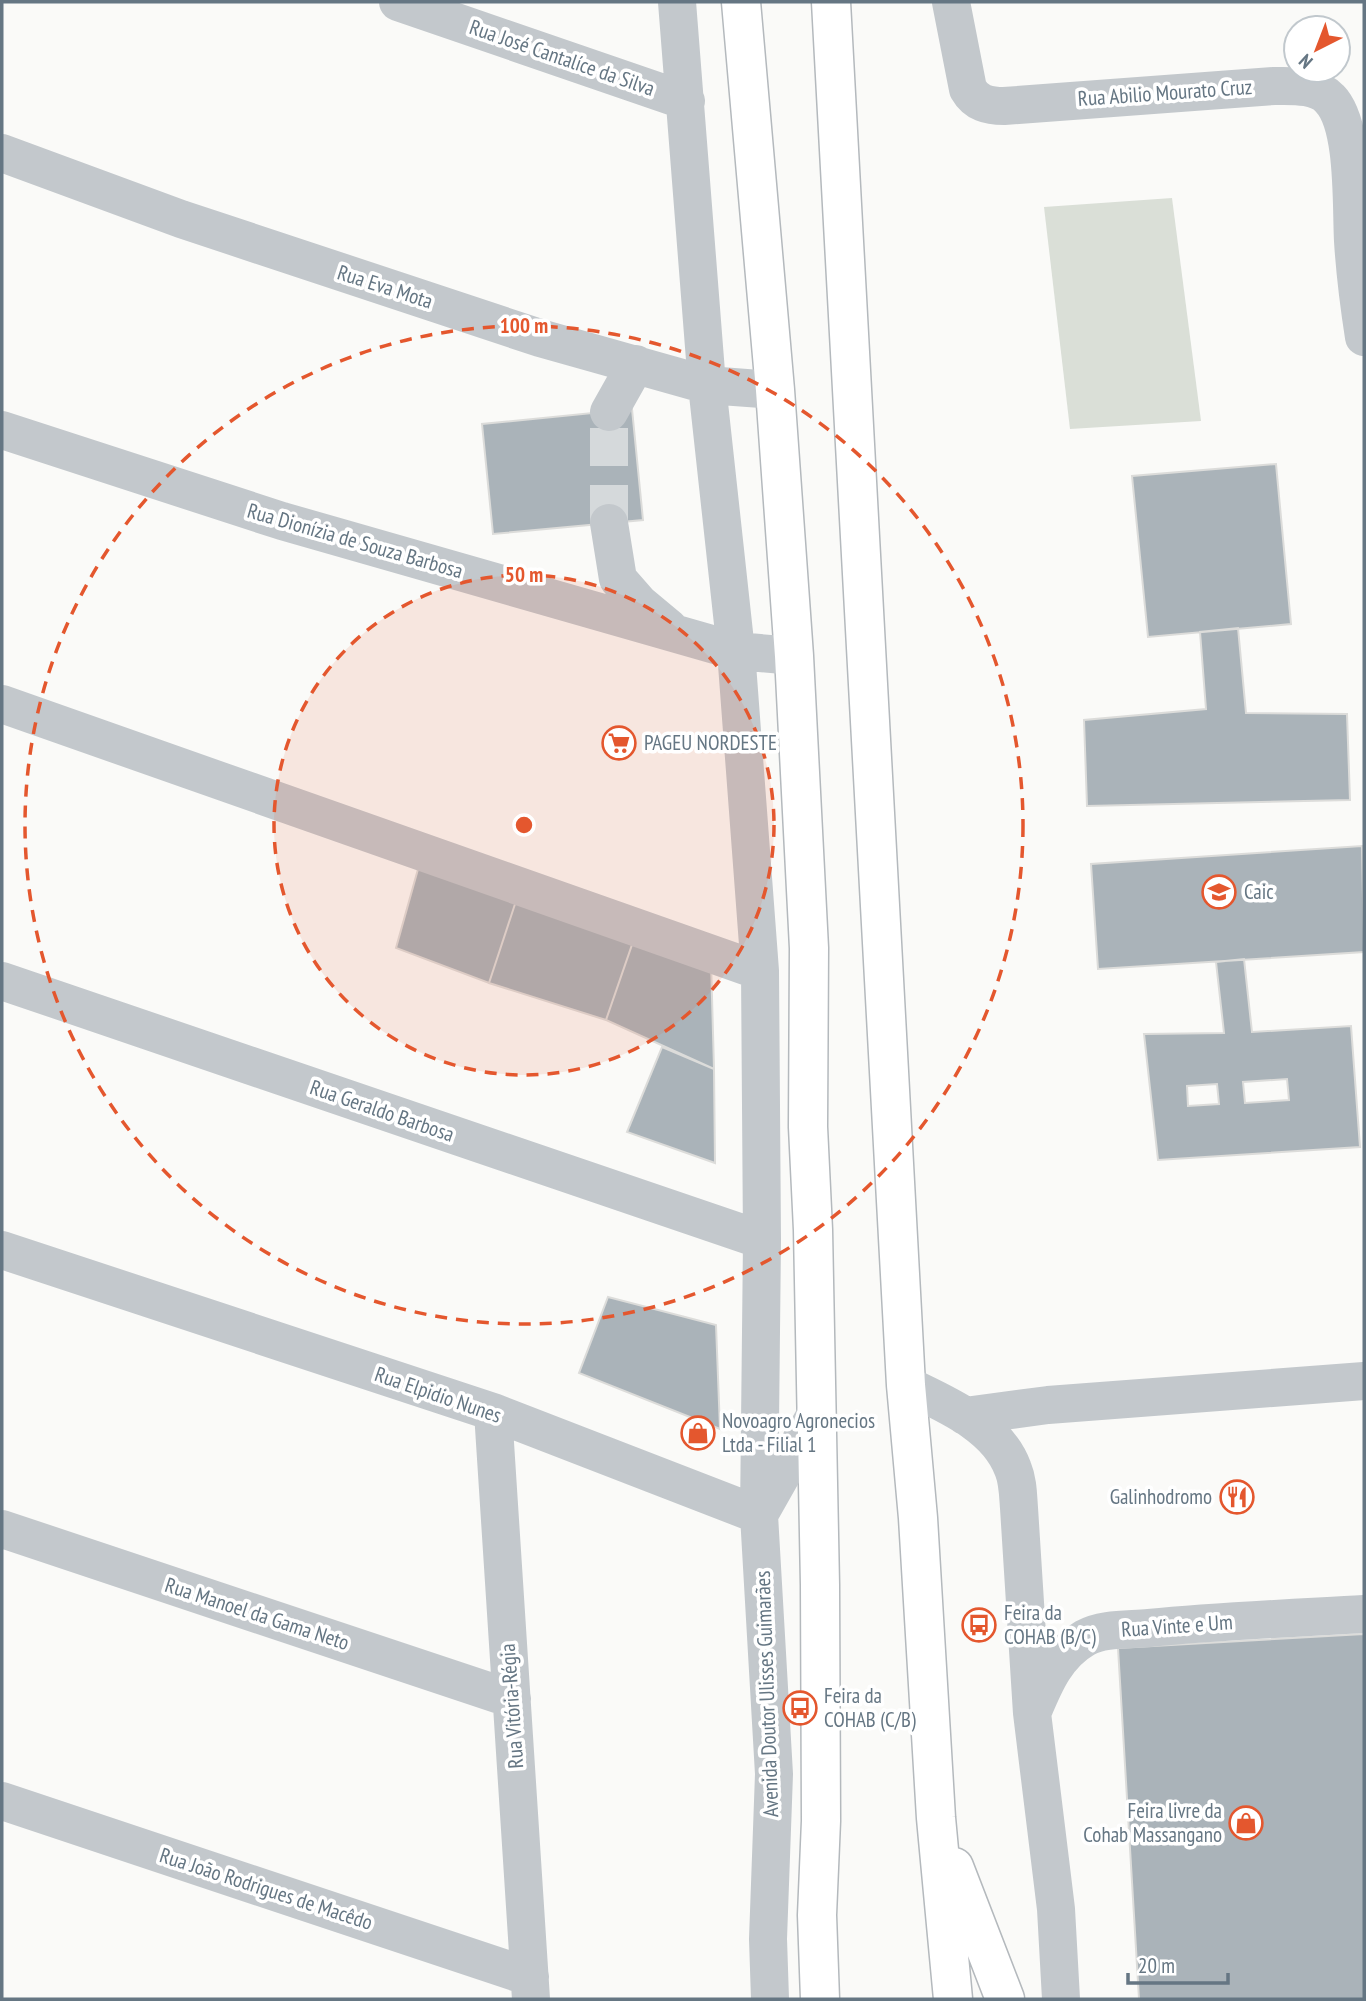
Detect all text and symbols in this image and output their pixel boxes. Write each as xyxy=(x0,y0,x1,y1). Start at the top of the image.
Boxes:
street label: Rua José Cantalíce da Silva xyxy=(466,13,658,102)
north arrow xyxy=(1282,14,1352,84)
text: N xyxy=(1294,49,1317,74)
street label: Rua Abilio Mourato Cruz xyxy=(1077,73,1253,112)
street label: Rua Eva Mota xyxy=(334,258,436,315)
text: 100 m xyxy=(500,312,548,339)
street label: Rua Dionízia de Souza Barbosa xyxy=(244,497,466,584)
text: 50 m xyxy=(505,561,543,588)
supermarket icon: PAGEU NORDESTE xyxy=(600,724,638,762)
place label: PAGEU NORDESTE xyxy=(644,729,777,756)
centre of rings xyxy=(512,813,536,837)
school or university icon: Caic xyxy=(1200,873,1238,911)
place label: Caic xyxy=(1244,878,1274,905)
street label: Rua Geraldo Barbosa xyxy=(307,1073,458,1148)
street label: Rua Elpidio Nunes xyxy=(371,1360,505,1429)
place label: Novoagro Agronecios Ltda - Filial 1 xyxy=(722,1407,875,1458)
shop icon: Novoagro Agronecios Ltda - Filial 1 xyxy=(679,1414,717,1452)
restaurant icon: Galinhodromo xyxy=(1218,1478,1256,1516)
place label: Galinhodromo xyxy=(1110,1483,1212,1510)
street label: Avenida Doutor Ulisses Guimarães xyxy=(749,1570,784,1818)
street label: Rua Manoel da Gama Neto xyxy=(162,1571,353,1656)
place label: Feira da COHAB (B/C) xyxy=(1004,1599,1096,1650)
bus stop icon: Feira da COHAB (B/C) xyxy=(960,1606,998,1644)
street label: Rua Vinte e Um xyxy=(1120,1608,1234,1643)
street label: Rua Vitória-Régia xyxy=(494,1643,529,1769)
place label: Feira da COHAB (C/B) xyxy=(824,1682,916,1733)
bus stop icon: Feira da COHAB (C/B) xyxy=(781,1689,819,1727)
place label: Feira livre da Cohab Massangano xyxy=(1083,1797,1222,1848)
shop icon: Feira livre da Cohab Massangano xyxy=(1227,1804,1265,1842)
street label: Rua João Rodrigues de Macêdo xyxy=(156,1841,376,1936)
scale bar xyxy=(1128,1941,1228,1985)
text: 20 m xyxy=(1138,1952,1175,1979)

